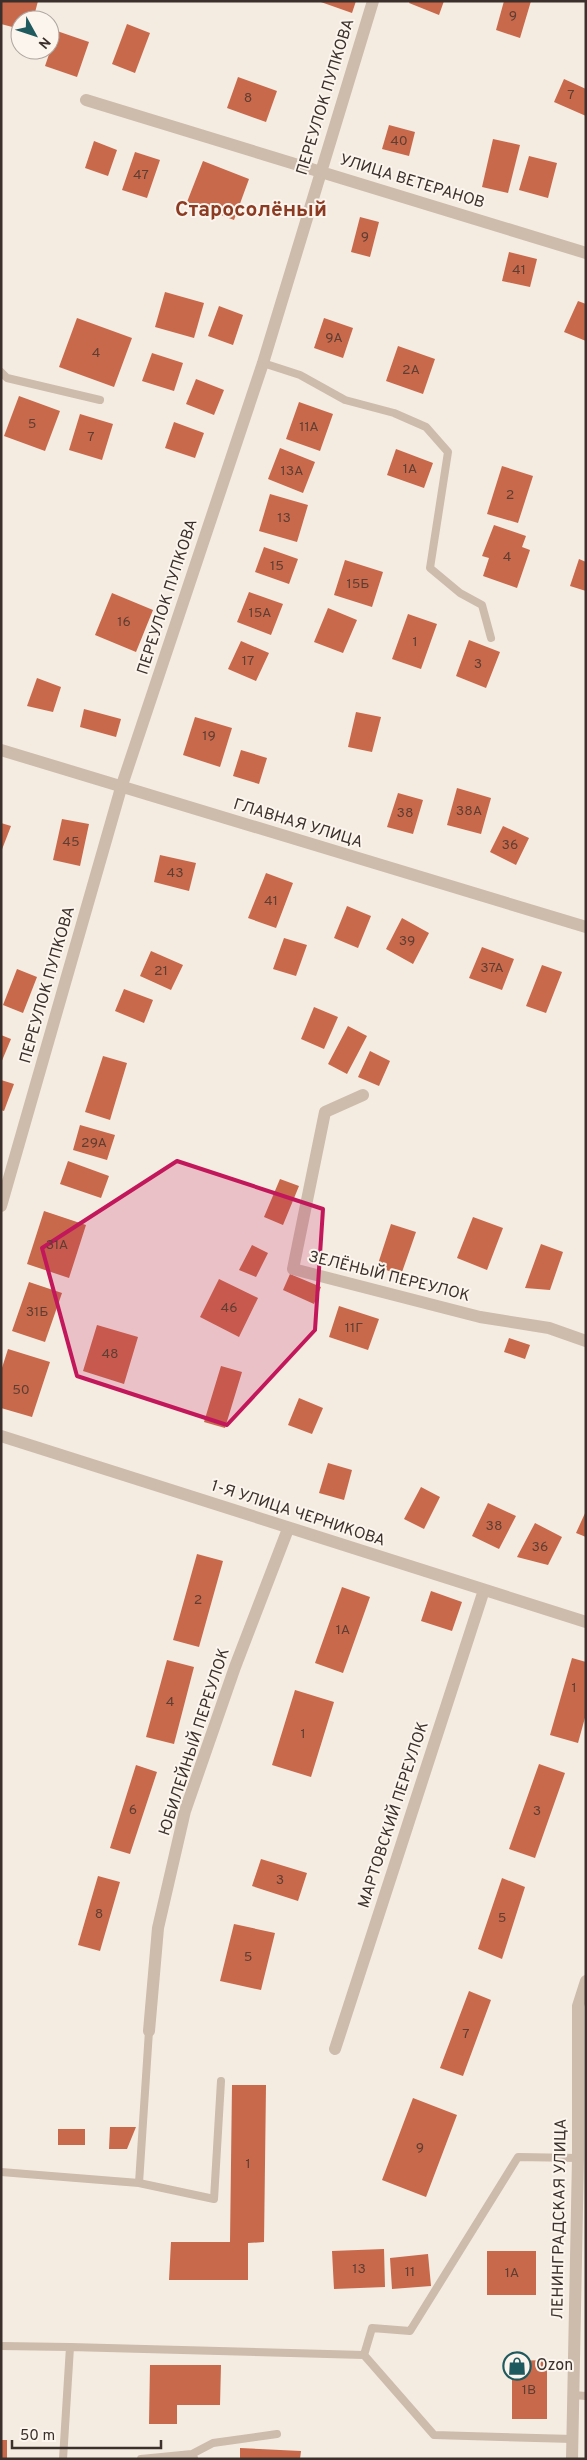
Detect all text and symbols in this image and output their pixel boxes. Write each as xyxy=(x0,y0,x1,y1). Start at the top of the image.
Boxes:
house number: 9 xyxy=(509,8,517,25)
north arrow xyxy=(10,10,60,60)
street label: ПЕРЕУЛОК ПУПКОВА xyxy=(293,16,359,178)
text: N xyxy=(34,33,54,52)
house number: 7 xyxy=(567,87,575,104)
house number: 8 xyxy=(244,90,252,107)
house number: 40 xyxy=(390,133,408,150)
street label: УЛИЦА ВЕТЕРАНОВ xyxy=(337,150,487,214)
house number: 47 xyxy=(133,167,149,184)
district label: Староcолёный xyxy=(175,197,327,224)
house number: 9 xyxy=(361,229,369,246)
house number: 41 xyxy=(512,262,526,279)
house number: 9А xyxy=(325,330,343,347)
house number: 4 xyxy=(92,345,100,362)
house number: 2А xyxy=(402,362,420,379)
house number: 5 xyxy=(28,416,36,433)
house number: 11А xyxy=(299,419,319,436)
house number: 7 xyxy=(87,429,95,446)
house number: 1А xyxy=(403,461,417,478)
house number: 13А xyxy=(280,463,304,480)
house number: 2 xyxy=(506,487,514,504)
house number: 13 xyxy=(277,510,291,527)
street label: ПЕРЕУЛОК ПУПКОВА xyxy=(133,516,203,677)
house number: 4 xyxy=(503,549,511,566)
house number: 15 xyxy=(270,558,284,575)
house number: 15Б xyxy=(346,576,370,593)
house number: 15А xyxy=(248,605,272,622)
house number: 16 xyxy=(117,614,131,631)
house number: 1 xyxy=(412,634,418,651)
house number: 17 xyxy=(242,653,254,670)
house number: 3 xyxy=(474,656,482,673)
house number: 19 xyxy=(202,728,216,745)
street label: ГЛАВНАЯ УЛИЦА xyxy=(231,795,365,853)
house number: 38А xyxy=(456,803,482,820)
house number: 38 xyxy=(397,805,413,822)
house number: 45 xyxy=(62,834,80,851)
house number: 36 xyxy=(502,837,518,854)
house number: 43 xyxy=(166,865,184,882)
house number: 41 xyxy=(264,893,278,910)
street label: ПЕРЕУЛОК ПУПКОВА xyxy=(16,904,80,1066)
house number: 39 xyxy=(399,933,415,950)
house number: 37А xyxy=(480,960,504,977)
house number: 21 xyxy=(154,963,168,980)
house number: 29А xyxy=(81,1135,107,1152)
house number: 31А xyxy=(46,1237,68,1254)
street label: ЗЕЛЁНЫЙ ПЕРЕУЛОК xyxy=(306,1245,472,1307)
house number: 46 xyxy=(220,1300,238,1317)
house number: 31Б xyxy=(26,1304,48,1321)
house number: 11Г xyxy=(345,1320,363,1337)
house number: 48 xyxy=(101,1346,119,1363)
house number: 50 xyxy=(12,1382,30,1399)
street label: 1-Я УЛИЦА ЧЕРНИКОВА xyxy=(208,1476,388,1552)
house number: 38 xyxy=(486,1518,502,1535)
house number: 36 xyxy=(532,1539,548,1556)
house number: 2 xyxy=(194,1592,202,1609)
house number: 1А xyxy=(336,1622,350,1639)
street label: ЮБИЛЕЙНЫЙ ПЕРЕУЛОК xyxy=(153,1645,235,1838)
house number: 1 xyxy=(571,1680,577,1697)
house number: 4 xyxy=(166,1694,174,1711)
street label: МАРТОВСКИЙ ПЕРЕУЛОК xyxy=(352,1718,434,1911)
house number: 1 xyxy=(300,1726,306,1743)
house number: 6 xyxy=(129,1802,137,1819)
house number: 3 xyxy=(533,1803,541,1820)
house number: 3 xyxy=(276,1872,284,1889)
house number: 8 xyxy=(95,1906,103,1923)
house number: 5 xyxy=(498,1910,506,1927)
house number: 5 xyxy=(244,1949,252,1966)
house number: 7 xyxy=(462,2026,470,2043)
street label: ЛЕНИНГРАДСКАЯ УЛИЦА xyxy=(548,2118,572,2320)
house number: 9 xyxy=(416,2140,424,2157)
house number: 1 xyxy=(245,2156,251,2173)
house number: 13 xyxy=(352,2261,366,2278)
house number: 11 xyxy=(405,2264,415,2281)
house number: 1А xyxy=(505,2265,519,2282)
shop icon: Ozon xyxy=(502,2351,532,2381)
place label: Ozon xyxy=(536,2356,573,2376)
house number: 1В xyxy=(522,2382,536,2399)
scale bar xyxy=(12,2418,161,2450)
text: 50 m xyxy=(20,2427,55,2446)

